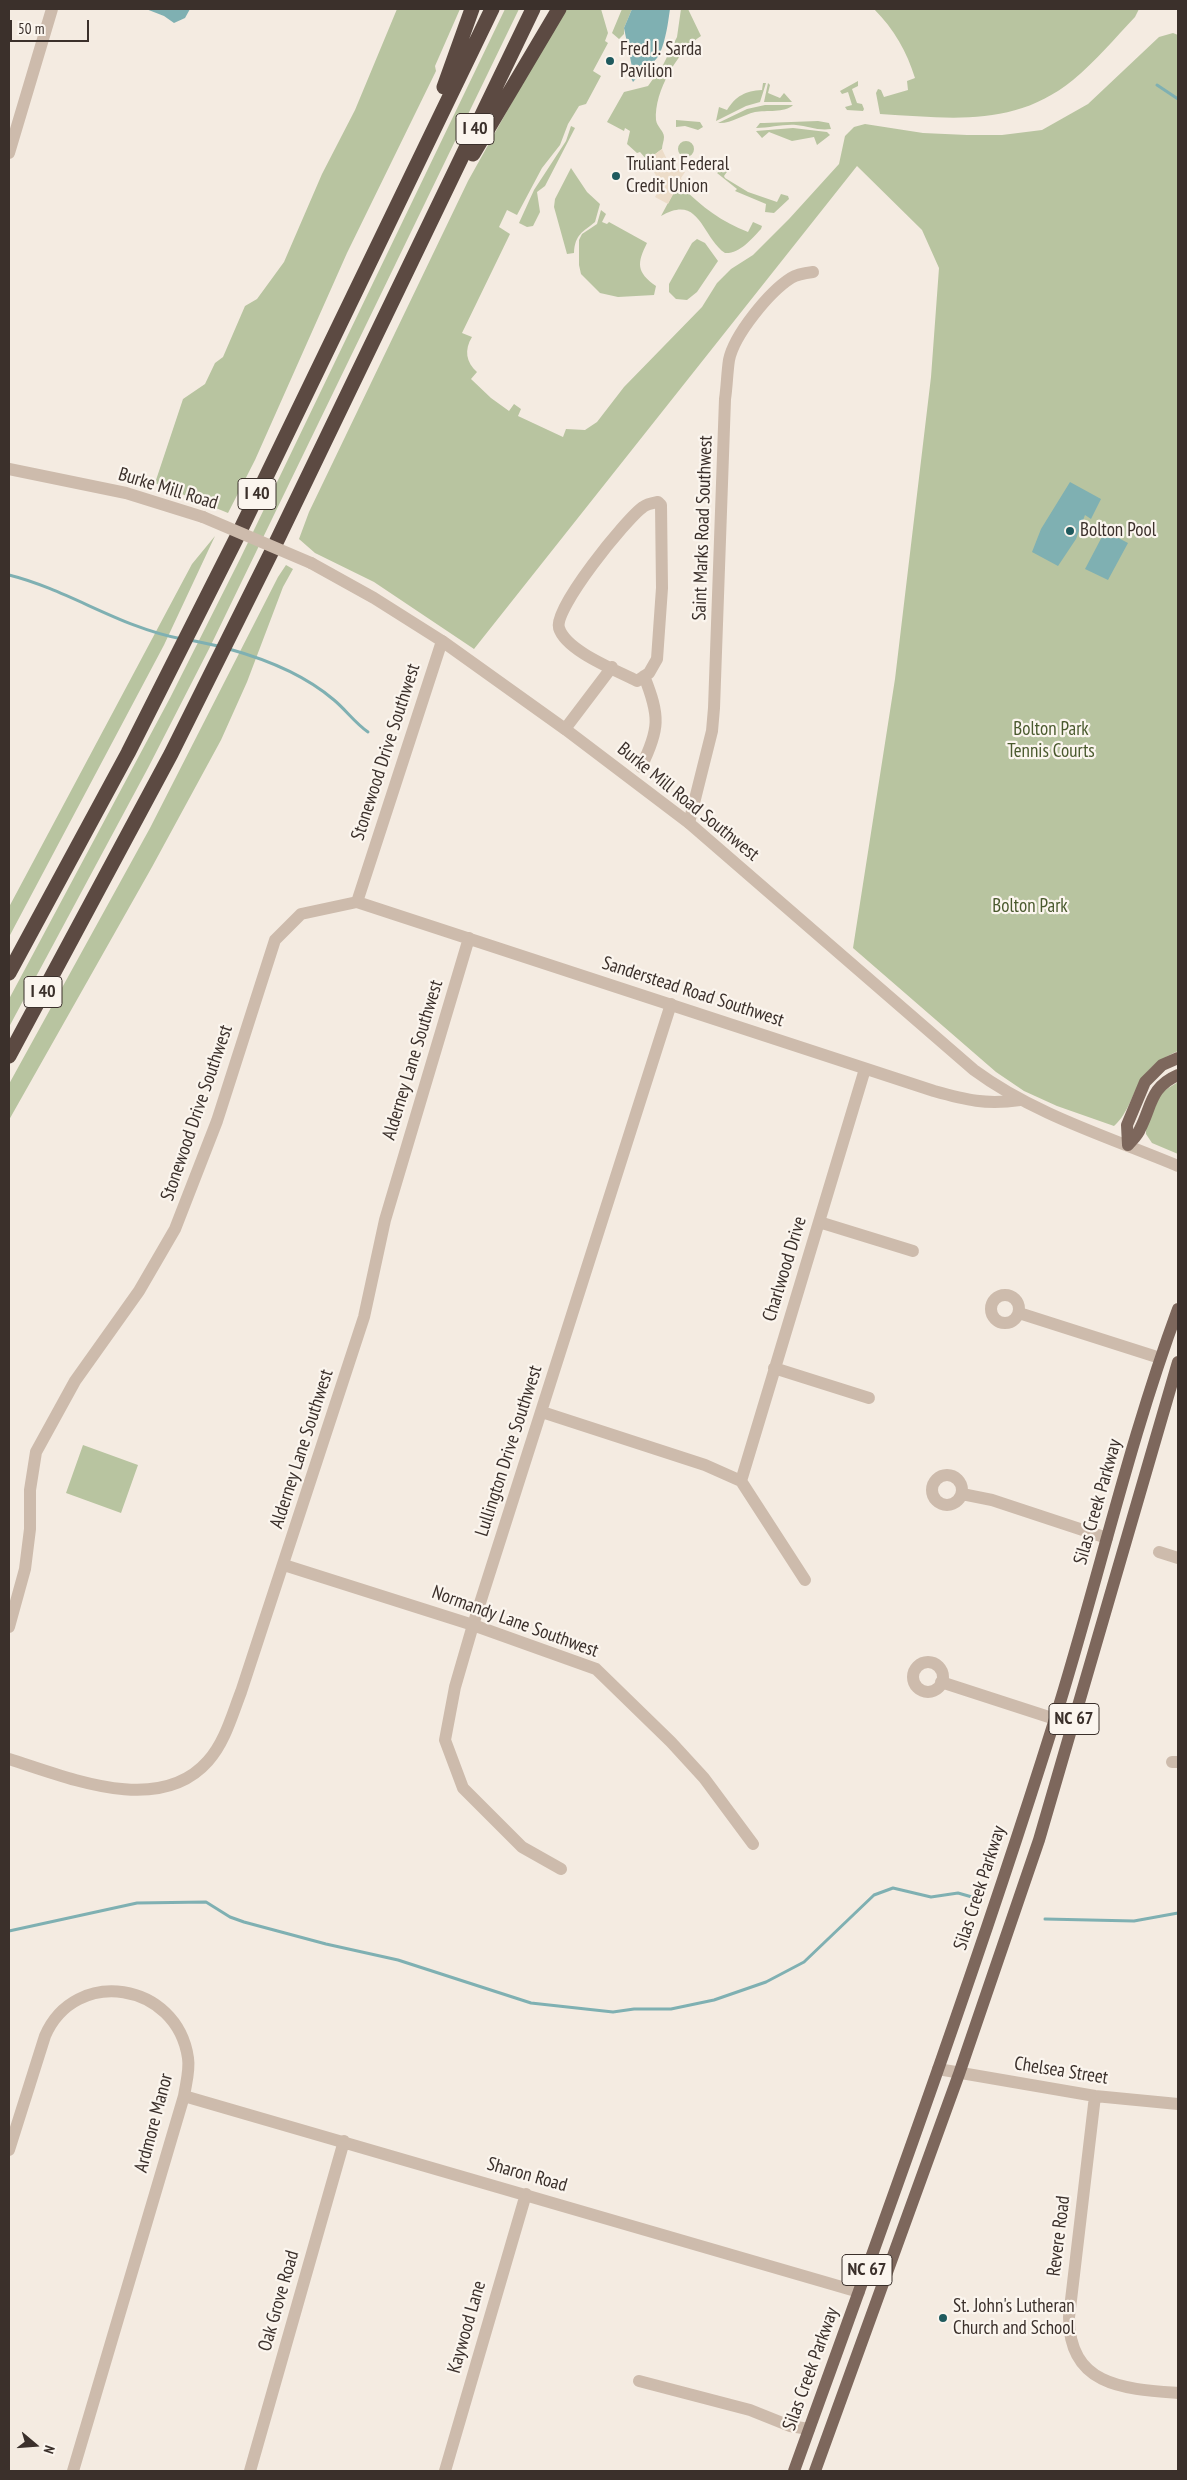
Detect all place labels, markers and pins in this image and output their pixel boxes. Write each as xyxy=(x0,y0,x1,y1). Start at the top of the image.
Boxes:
place label: Fred J. Sarda Pavilion xyxy=(620,39,702,83)
marker: Fred J. Sarda Pavilion xyxy=(604,55,616,67)
place label: Truliant Federal Credit Union xyxy=(626,154,729,198)
marker: Truliant Federal Credit Union xyxy=(610,170,622,182)
place label: Bolton Pool xyxy=(1080,520,1156,542)
marker: Bolton Pool xyxy=(1064,525,1076,537)
place label: St. John's Lutheran Church and School xyxy=(953,2296,1075,2340)
marker: St. John's Lutheran Church and School xyxy=(937,2312,949,2324)

